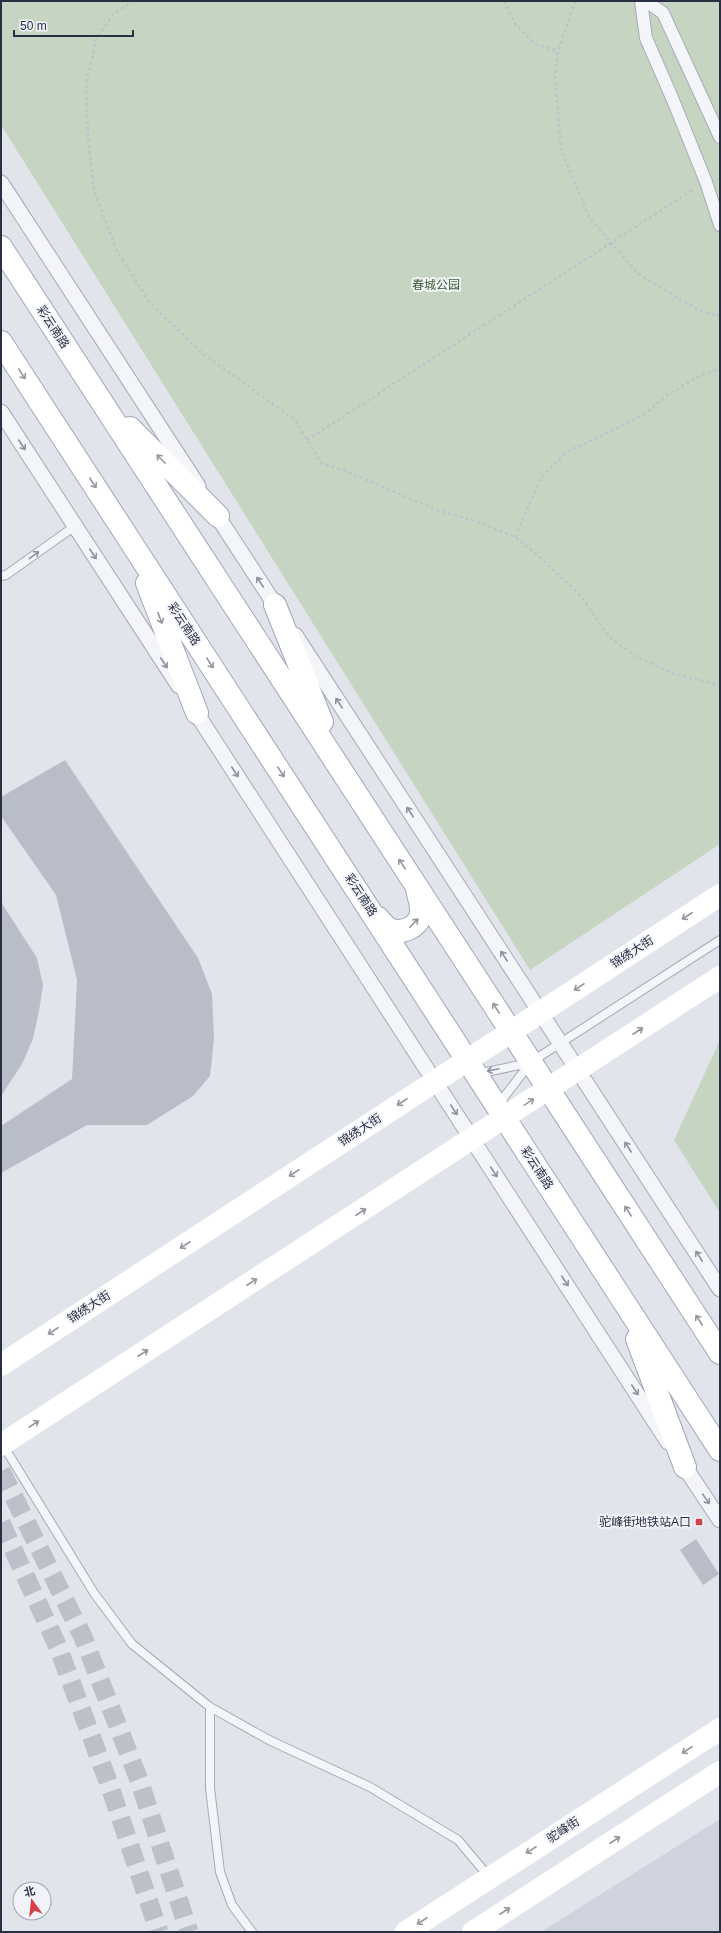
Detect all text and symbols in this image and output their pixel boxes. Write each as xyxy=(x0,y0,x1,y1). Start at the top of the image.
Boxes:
scale bar xyxy=(14,12,133,38)
text: 50 m xyxy=(20,19,47,33)
park label: 春城公园 xyxy=(412,278,460,292)
street label: 彩云南路 xyxy=(34,303,72,351)
one-way arrow xyxy=(18,368,26,379)
one-way arrow xyxy=(18,439,26,450)
one-way arrow xyxy=(156,454,166,464)
one-way arrow xyxy=(89,477,97,488)
one-way arrow xyxy=(89,548,97,559)
one-way arrow xyxy=(28,551,39,559)
one-way arrow xyxy=(256,576,264,588)
street label: 彩云南路 xyxy=(165,600,203,648)
one-way arrow xyxy=(157,612,165,624)
one-way arrow xyxy=(160,657,168,668)
one-way arrow xyxy=(206,657,214,669)
one-way arrow xyxy=(335,698,343,709)
one-way arrow xyxy=(231,766,239,777)
one-way arrow xyxy=(277,766,285,778)
one-way arrow xyxy=(406,807,414,818)
one-way arrow xyxy=(398,859,406,870)
street label: 彩云南路 xyxy=(342,871,380,919)
one-way arrow xyxy=(682,912,693,920)
one-way arrow xyxy=(409,919,419,929)
street label: 锦绣大街 xyxy=(608,933,656,971)
one-way arrow xyxy=(499,950,507,962)
one-way arrow xyxy=(573,983,584,991)
one-way arrow xyxy=(492,1003,500,1014)
one-way arrow xyxy=(632,1027,643,1035)
one-way arrow xyxy=(487,1067,500,1075)
one-way arrow xyxy=(397,1098,408,1106)
one-way arrow xyxy=(523,1098,534,1106)
one-way arrow xyxy=(450,1104,458,1115)
street label: 锦绣大街 xyxy=(336,1111,384,1149)
one-way arrow xyxy=(624,1142,632,1153)
street label: 彩云南路 xyxy=(518,1144,556,1192)
one-way arrow xyxy=(490,1166,498,1177)
one-way arrow xyxy=(288,1169,299,1178)
one-way arrow xyxy=(624,1206,632,1217)
one-way arrow xyxy=(355,1207,367,1215)
one-way arrow xyxy=(179,1241,191,1249)
one-way arrow xyxy=(695,1251,703,1262)
one-way arrow xyxy=(561,1275,569,1287)
one-way arrow xyxy=(246,1278,258,1286)
street label: 锦绣大街 xyxy=(65,1288,113,1326)
one-way arrow xyxy=(695,1315,703,1326)
one-way arrow xyxy=(47,1327,58,1335)
one-way arrow xyxy=(137,1349,148,1357)
one-way arrow xyxy=(631,1384,639,1395)
one-way arrow xyxy=(28,1420,39,1428)
one-way arrow xyxy=(702,1493,710,1504)
place label: 驼峰街地铁站A口 xyxy=(599,1515,691,1529)
marker: 驼峰街地铁站A口 xyxy=(694,1517,704,1527)
one-way arrow xyxy=(682,1746,693,1754)
street label: 驼峰街 xyxy=(544,1814,582,1846)
one-way arrow xyxy=(609,1836,620,1845)
one-way arrow xyxy=(525,1847,537,1855)
north arrow xyxy=(12,1881,52,1921)
text: 北 xyxy=(23,1884,36,1899)
one-way arrow xyxy=(500,1907,511,1915)
one-way arrow xyxy=(416,1918,428,1926)

